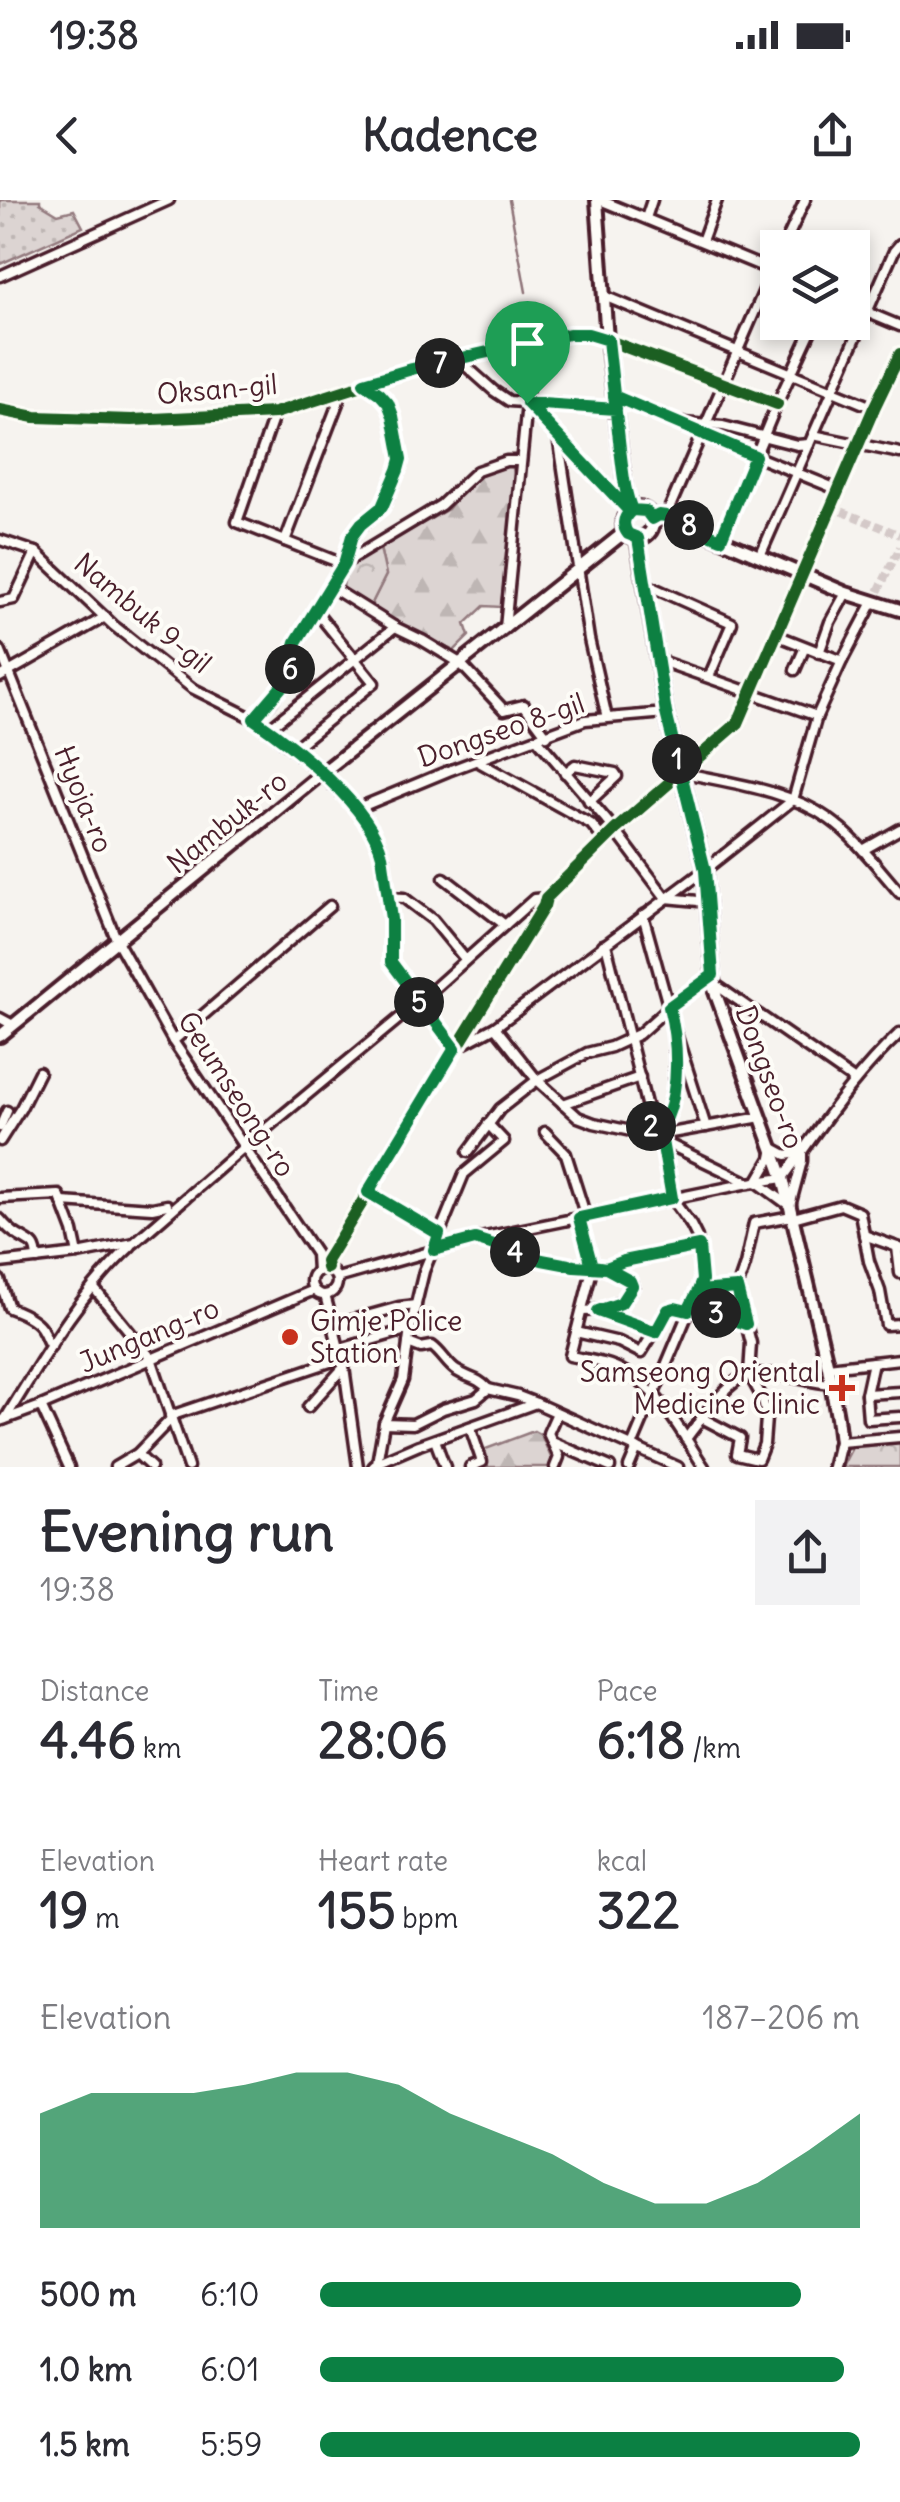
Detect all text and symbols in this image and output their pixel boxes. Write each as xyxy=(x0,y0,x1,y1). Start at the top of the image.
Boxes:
text: 19:38 xyxy=(50,12,139,59)
text: Kadence xyxy=(362,107,538,163)
icon: back xyxy=(40,108,95,163)
icon: share xyxy=(805,108,860,163)
map controls xyxy=(760,230,870,340)
button: layers xyxy=(760,230,870,340)
pin xyxy=(485,301,570,404)
icon: arrive xyxy=(500,316,555,371)
pin: 7 xyxy=(415,338,465,388)
text: 7 xyxy=(433,345,447,381)
street label: Oksan-gil xyxy=(155,366,279,412)
pin: 8 xyxy=(664,500,714,550)
text: 8 xyxy=(681,507,697,543)
street label: Nambuk 9-gil xyxy=(67,545,219,681)
pin: 6 xyxy=(265,644,315,694)
text: 6 xyxy=(282,651,298,687)
street label: Dongseo 8-gil xyxy=(413,685,589,775)
pin: 1 xyxy=(652,734,702,784)
street label: Hyoja-ro xyxy=(46,740,122,858)
text: 1 xyxy=(671,741,683,777)
street label: Nambuk-ro xyxy=(160,763,294,881)
pin: 5 xyxy=(394,977,444,1027)
text: 5 xyxy=(411,984,427,1020)
street label: Dongseo-ro xyxy=(727,1001,813,1153)
street label: Geumseong-ro xyxy=(170,1005,304,1183)
pin: 2 xyxy=(626,1101,676,1151)
text: 2 xyxy=(643,1108,659,1144)
pin: 4 xyxy=(490,1227,540,1277)
text: 4 xyxy=(507,1234,523,1270)
pin: 3 xyxy=(691,1288,741,1338)
street label: Jungang-ro xyxy=(74,1289,224,1381)
text: 3 xyxy=(708,1295,724,1331)
place label: Gimje Police Station xyxy=(310,1303,462,1371)
marker: Gimje Police Station xyxy=(279,1326,301,1348)
place label: Samseong Oriental Medicine Clinic xyxy=(580,1354,820,1422)
marker: Samseong Oriental Medicine Clinic xyxy=(829,1375,855,1401)
text: Evening run xyxy=(40,1497,334,1566)
button: share xyxy=(755,1500,860,1605)
text: 19:38 xyxy=(40,1569,115,1610)
text: Distance xyxy=(40,1673,149,1709)
text: Time xyxy=(318,1673,379,1709)
text: Pace xyxy=(597,1673,658,1709)
text: 4.46 xyxy=(40,1709,136,1772)
text: 28:06 xyxy=(318,1709,448,1772)
text: 6:18 xyxy=(597,1709,685,1772)
text: km xyxy=(136,1730,182,1766)
text: /km xyxy=(685,1730,741,1766)
text: Elevation xyxy=(40,1843,155,1879)
text: Heart rate xyxy=(318,1843,448,1879)
text: kcal xyxy=(597,1843,647,1879)
text: 19 xyxy=(40,1879,89,1942)
text: 155 xyxy=(318,1879,396,1942)
text: 322 xyxy=(597,1879,680,1942)
text: m xyxy=(89,1900,120,1936)
text: bpm xyxy=(396,1900,458,1936)
text: Elevation xyxy=(40,1997,171,2038)
text: 187–206 m xyxy=(702,1997,860,2038)
text: 500 m xyxy=(40,2274,136,2315)
text: 6:10 xyxy=(200,2274,259,2315)
text: 1.0 km xyxy=(40,2349,132,2390)
text: 6:01 xyxy=(200,2349,259,2390)
text: 1.5 km xyxy=(40,2424,130,2465)
text: 5:59 xyxy=(200,2424,262,2465)

